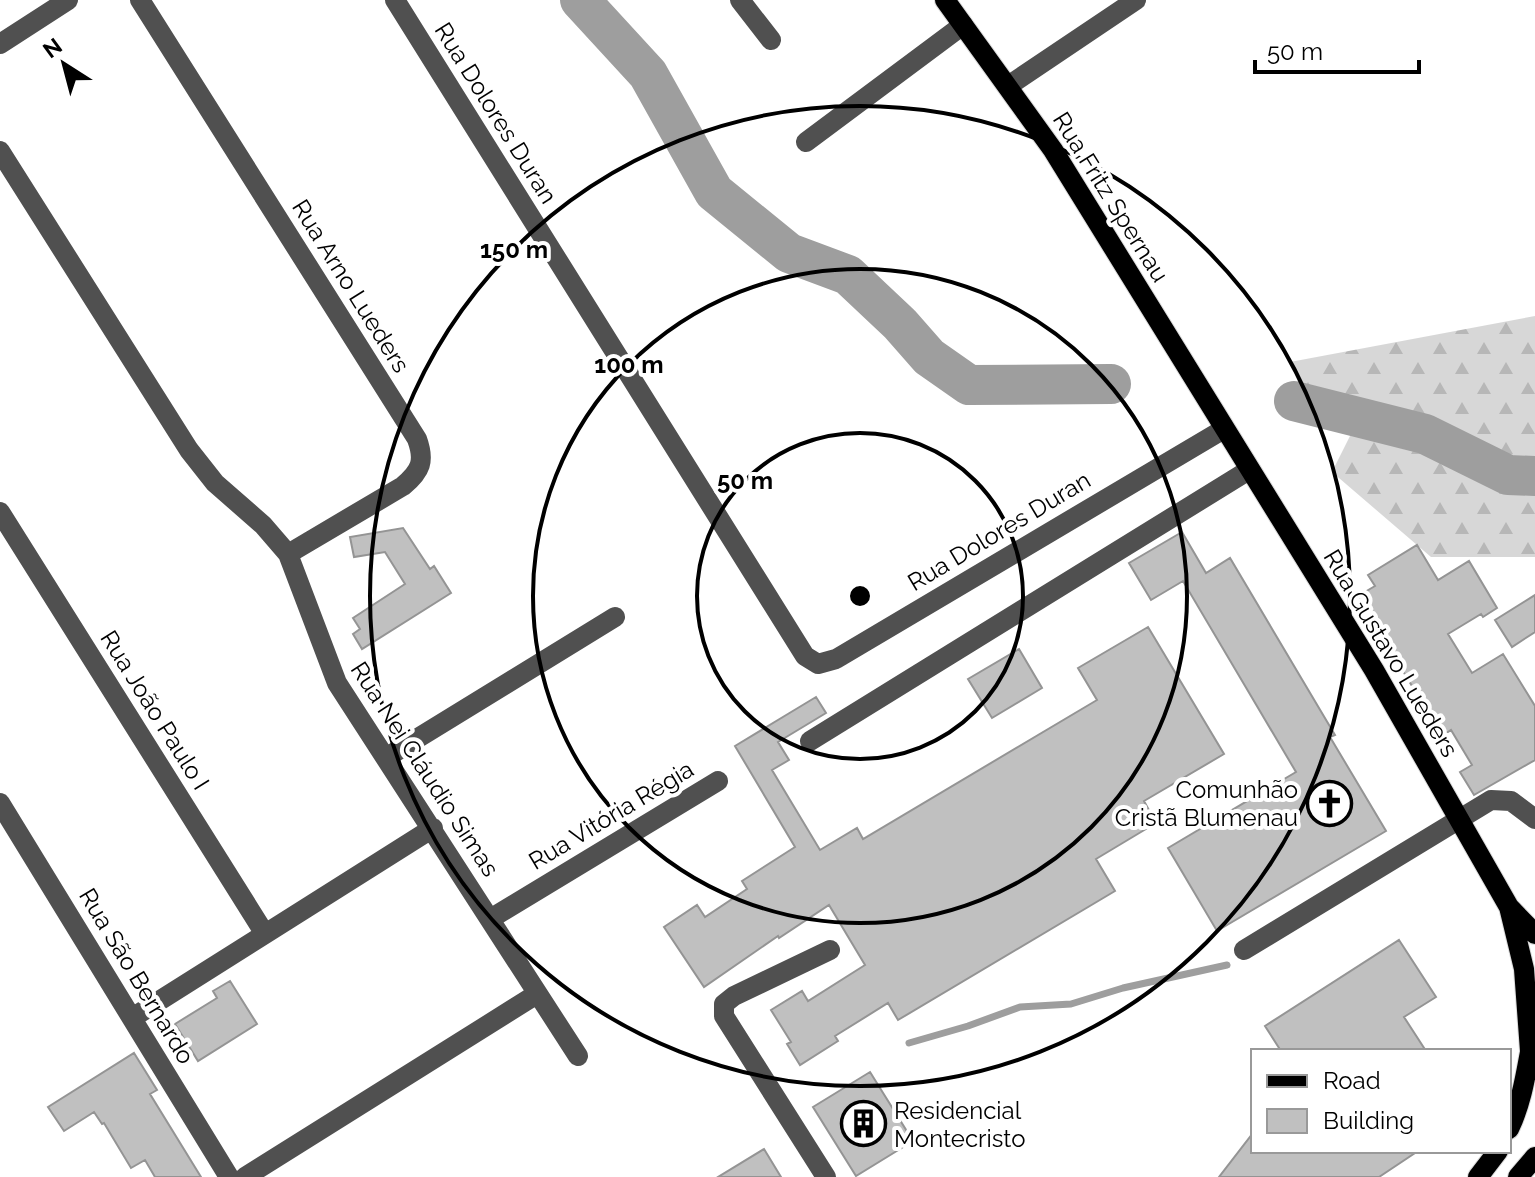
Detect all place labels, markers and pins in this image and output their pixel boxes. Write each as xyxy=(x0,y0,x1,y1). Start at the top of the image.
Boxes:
centre of rings xyxy=(846,582,874,610)
place label: Comunhão Cristã Blumenau xyxy=(1115,775,1298,832)
church icon: Comunhão Cristã Blumenau xyxy=(1305,779,1353,827)
place label: Residencial Montecristo xyxy=(894,1096,1025,1153)
building icon: Residencial Montecristo xyxy=(839,1100,887,1148)

